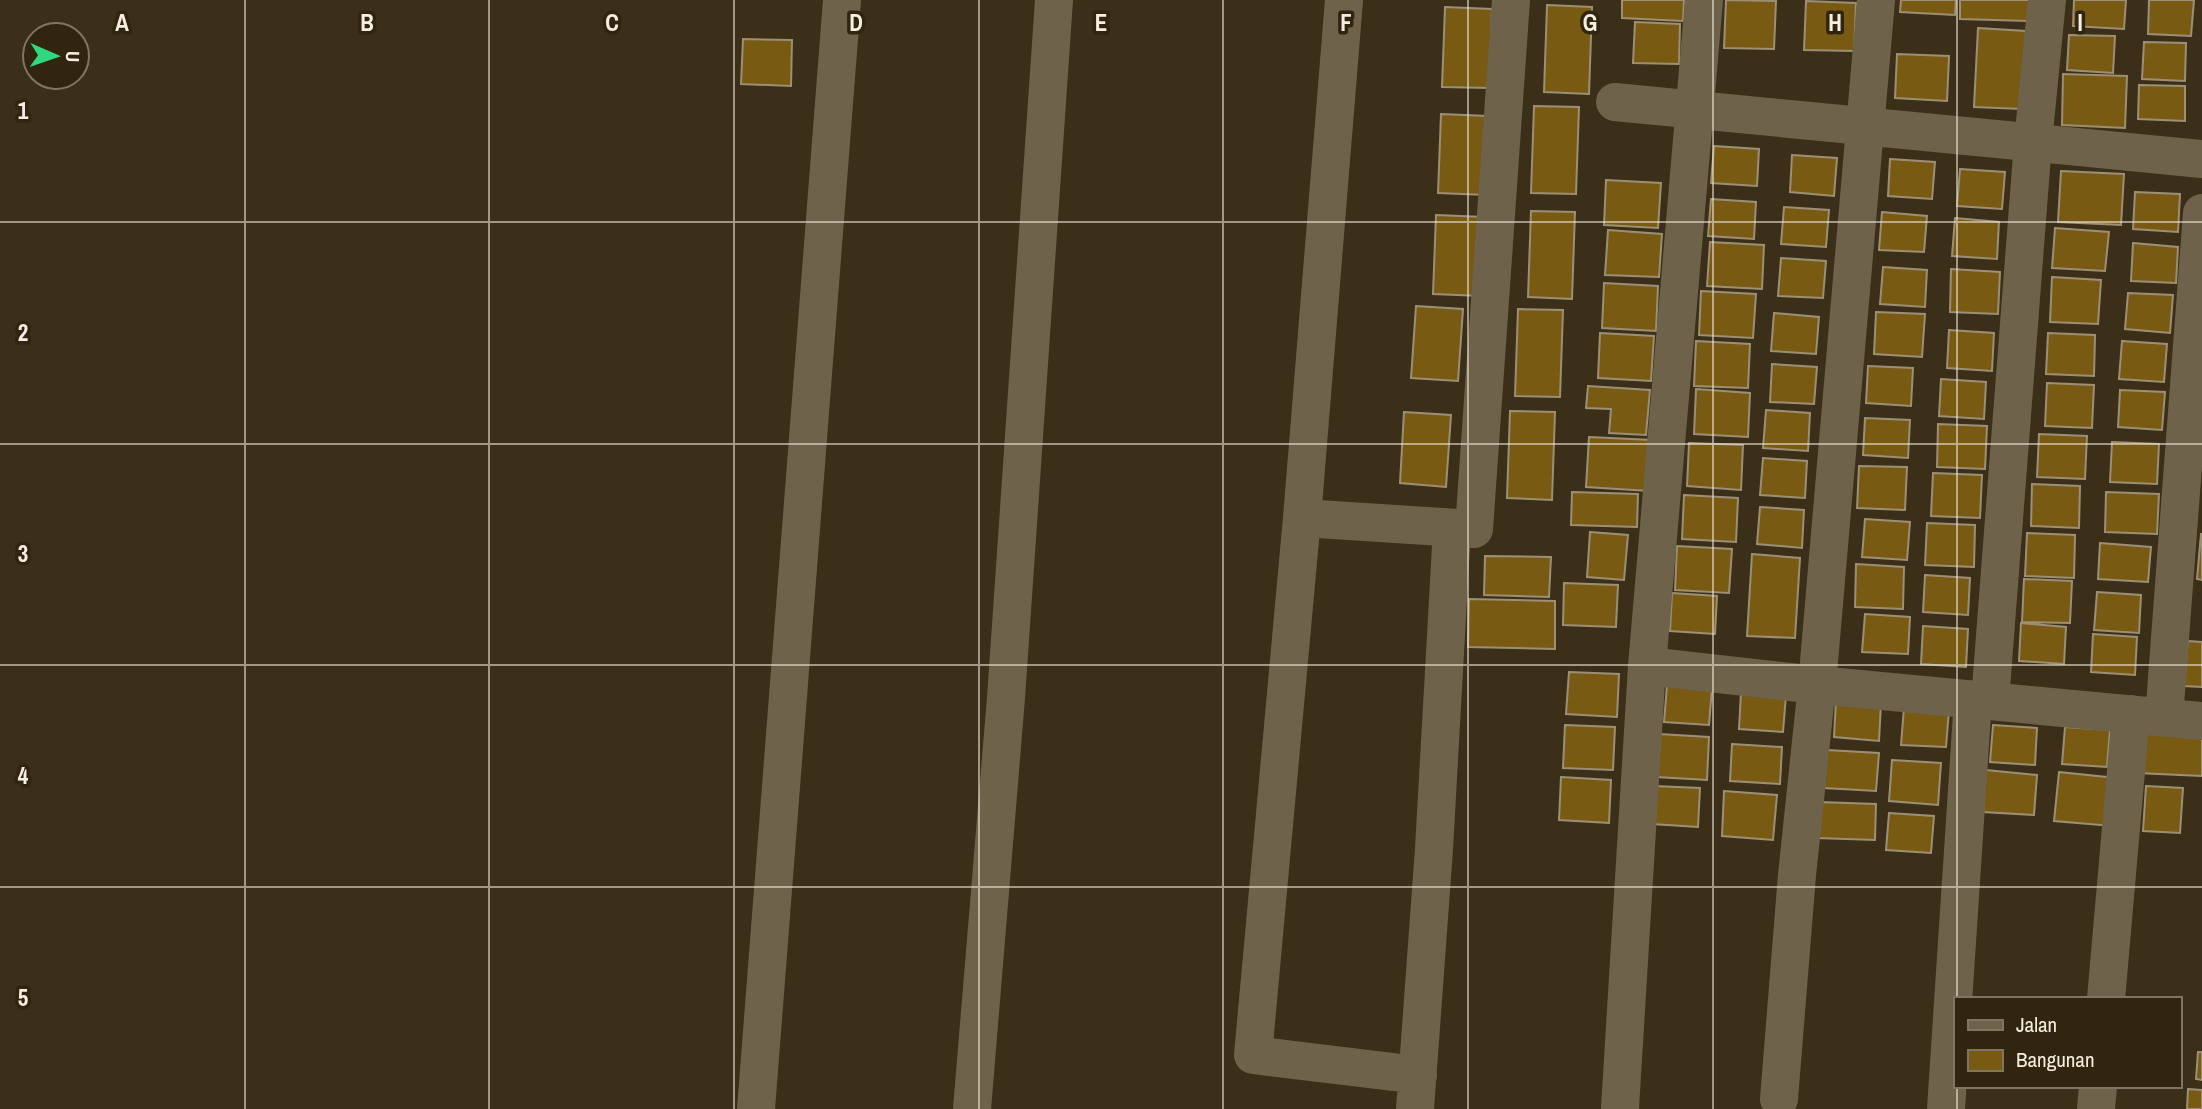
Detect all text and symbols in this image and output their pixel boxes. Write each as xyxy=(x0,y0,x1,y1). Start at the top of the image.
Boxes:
text: A xyxy=(115,7,129,38)
text: B xyxy=(360,7,374,38)
text: C xyxy=(605,7,619,38)
text: D xyxy=(849,7,863,38)
text: E xyxy=(1095,7,1107,38)
text: F xyxy=(1340,7,1352,38)
text: G xyxy=(1583,7,1597,38)
text: H xyxy=(1828,7,1842,38)
text: I xyxy=(2077,7,2083,38)
north arrow xyxy=(21,21,91,91)
text: U xyxy=(60,51,86,63)
text: 1 xyxy=(18,95,29,126)
text: 2 xyxy=(18,317,28,348)
text: 3 xyxy=(18,538,28,569)
text: 4 xyxy=(18,760,29,791)
text: 5 xyxy=(18,982,28,1013)
legend xyxy=(1954,997,2181,1088)
text: Jalan xyxy=(2016,1010,2057,1039)
text: Bangunan xyxy=(2016,1045,2095,1074)

